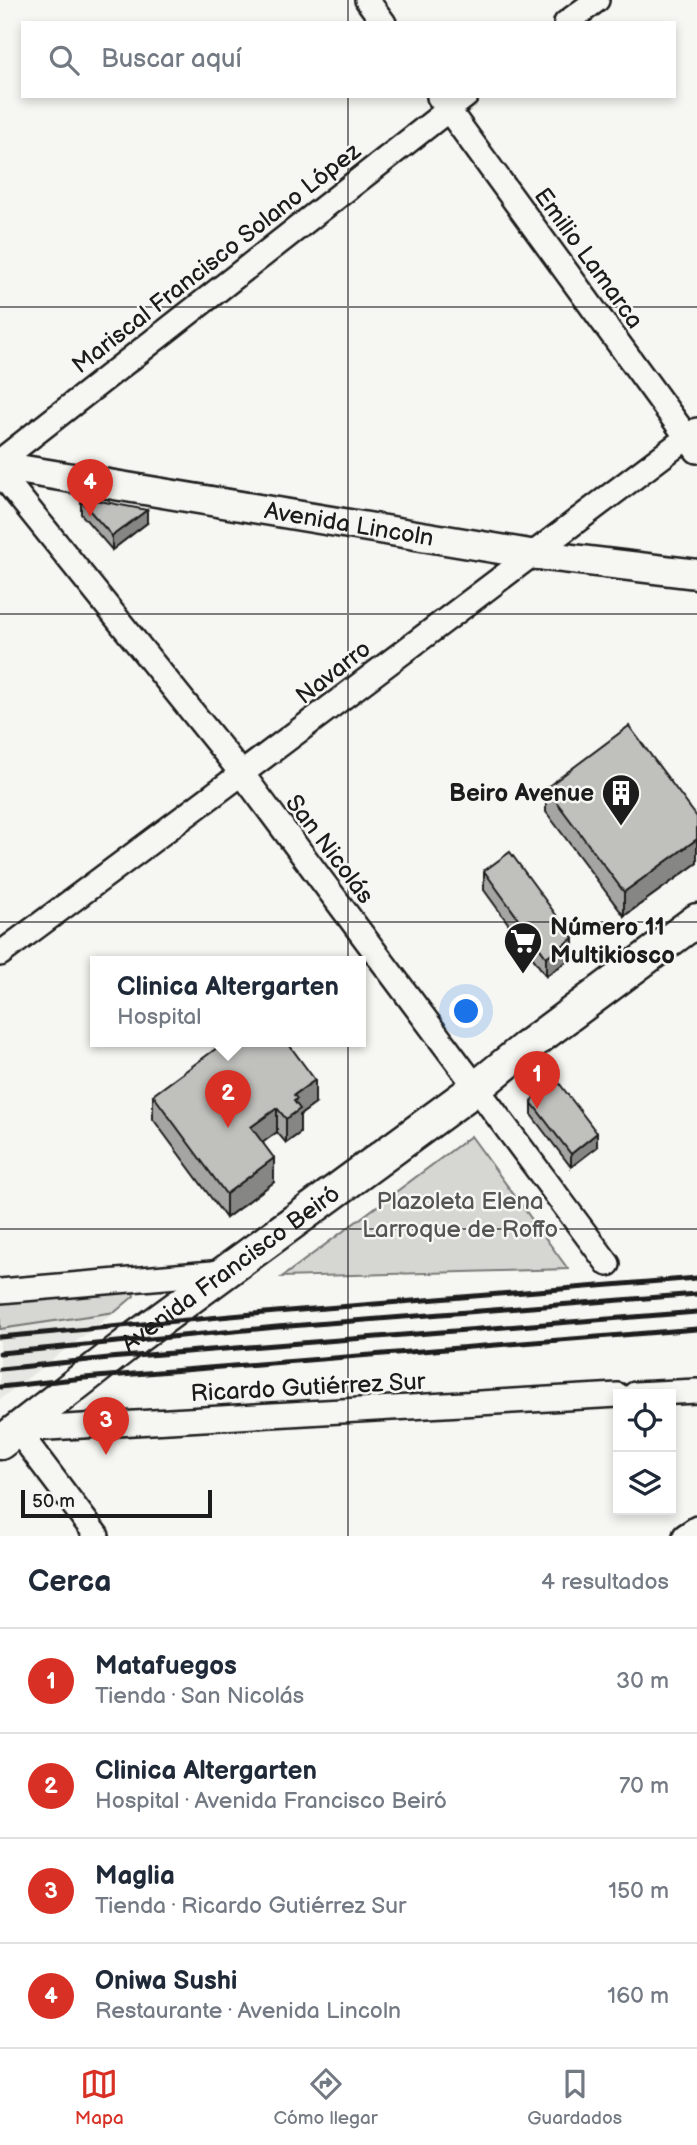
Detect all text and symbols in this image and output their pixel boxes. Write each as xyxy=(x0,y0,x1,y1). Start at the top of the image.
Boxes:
search box xyxy=(21,21,676,98)
icon: search xyxy=(45,41,83,79)
text: Buscar aquí xyxy=(101,44,242,75)
street label: Mariscal Francisco Solano López xyxy=(66,136,367,380)
street label: Emilio Lamarca xyxy=(528,182,649,334)
pin: 4 xyxy=(67,459,113,517)
street label: Avenida Lincoln xyxy=(262,496,436,553)
street label: Navarro xyxy=(290,634,376,711)
building icon: Beiro Avenue xyxy=(600,772,642,827)
place label: Beiro Avenue xyxy=(449,779,594,808)
street label: San Nicolás xyxy=(279,789,380,910)
place label: Número 11 Multikiosco xyxy=(550,913,675,970)
supermarket icon: Número 11 Multikiosco xyxy=(502,920,544,975)
popup xyxy=(90,956,366,1047)
text: Clinica Altergarten xyxy=(117,972,339,1003)
your location xyxy=(449,994,483,1028)
text: Hospital xyxy=(117,1003,202,1031)
pin: 1 xyxy=(514,1051,560,1109)
pin: 2 xyxy=(205,1070,251,1128)
street label: Avenida Francisco Beiró xyxy=(116,1179,345,1358)
park label: Plazoleta Elena Larroque de Roffo xyxy=(362,1187,558,1244)
street label: Ricardo Gutiérrez Sur xyxy=(190,1367,426,1408)
map controls xyxy=(613,1389,676,1515)
button: locate xyxy=(613,1389,676,1452)
pin: 3 xyxy=(83,1397,129,1455)
button: layers xyxy=(613,1452,676,1515)
scale bar xyxy=(21,1487,212,1519)
text: 50 m xyxy=(32,1490,75,1513)
text: Cerca xyxy=(28,1564,111,1600)
text: 4 resultados xyxy=(541,1568,669,1596)
text: Matafuegos xyxy=(95,1651,237,1682)
text: 1 xyxy=(46,1667,56,1695)
text: 30 m xyxy=(616,1667,669,1695)
text: Tienda · San Nicolás xyxy=(95,1682,304,1710)
text: Clinica Altergarten xyxy=(95,1756,317,1787)
text: 2 xyxy=(44,1772,58,1800)
text: 70 m xyxy=(619,1772,669,1800)
text: Hospital · Avenida Francisco Beiró xyxy=(95,1787,447,1815)
text: Maglia xyxy=(95,1861,175,1892)
text: 3 xyxy=(44,1877,58,1905)
text: 150 m xyxy=(608,1877,669,1905)
text: Tienda · Ricardo Gutiérrez Sur xyxy=(95,1892,406,1920)
text: Oniwa Sushi xyxy=(95,1966,237,1997)
text: 4 xyxy=(44,1982,58,2010)
text: 160 m xyxy=(607,1982,669,2010)
text: Restaurante · Avenida Lincoln xyxy=(95,1997,401,2025)
tab: Mapa xyxy=(75,2065,124,2130)
tab: Cómo llegar xyxy=(273,2065,378,2130)
tab: Guardados xyxy=(527,2065,622,2130)

